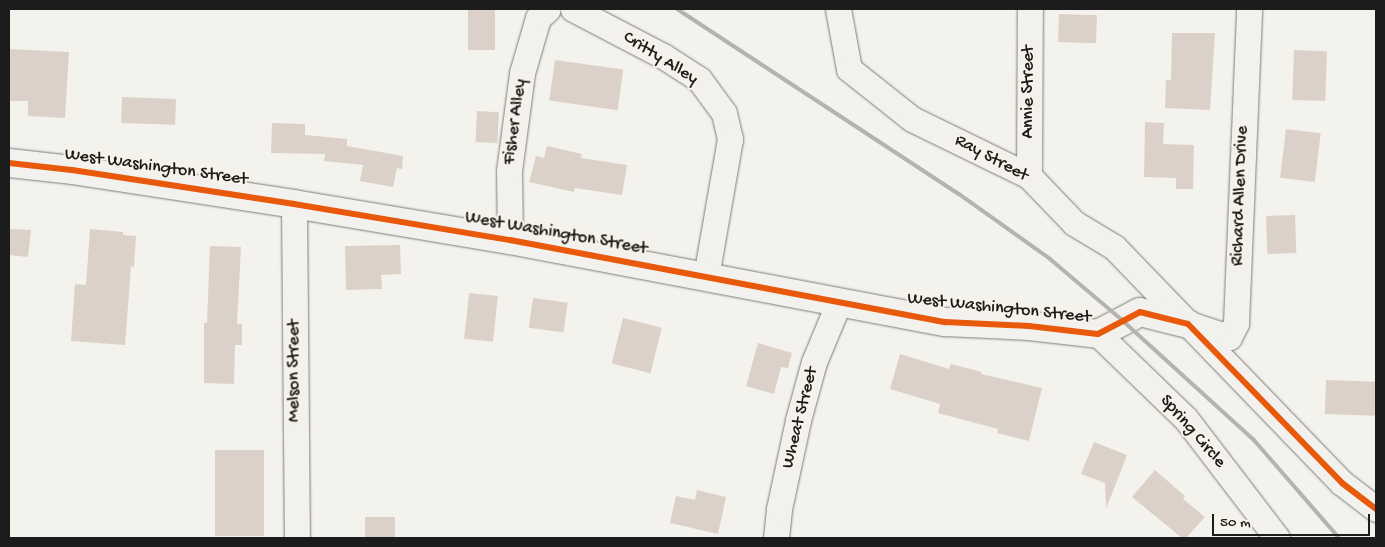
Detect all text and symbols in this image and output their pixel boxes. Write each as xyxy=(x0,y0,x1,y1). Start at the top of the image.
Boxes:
street label: Critty Alley xyxy=(618,27,702,91)
street label: Annie Street xyxy=(1018,45,1040,139)
street label: Fisher Alley xyxy=(499,78,533,166)
street label: Richard Allen Drive xyxy=(1228,126,1254,266)
street label: Ray Street xyxy=(950,131,1032,187)
street label: West Washington Street xyxy=(63,144,249,192)
street label: West Washington Street xyxy=(463,207,649,261)
street label: West Washington Street xyxy=(906,289,1092,329)
street label: Melson Street xyxy=(284,320,306,422)
street label: Wheat Street xyxy=(778,365,824,471)
street label: Spring Circle xyxy=(1154,391,1230,473)
scale bar xyxy=(1215,504,1372,536)
text: 50 m xyxy=(1220,514,1251,532)

